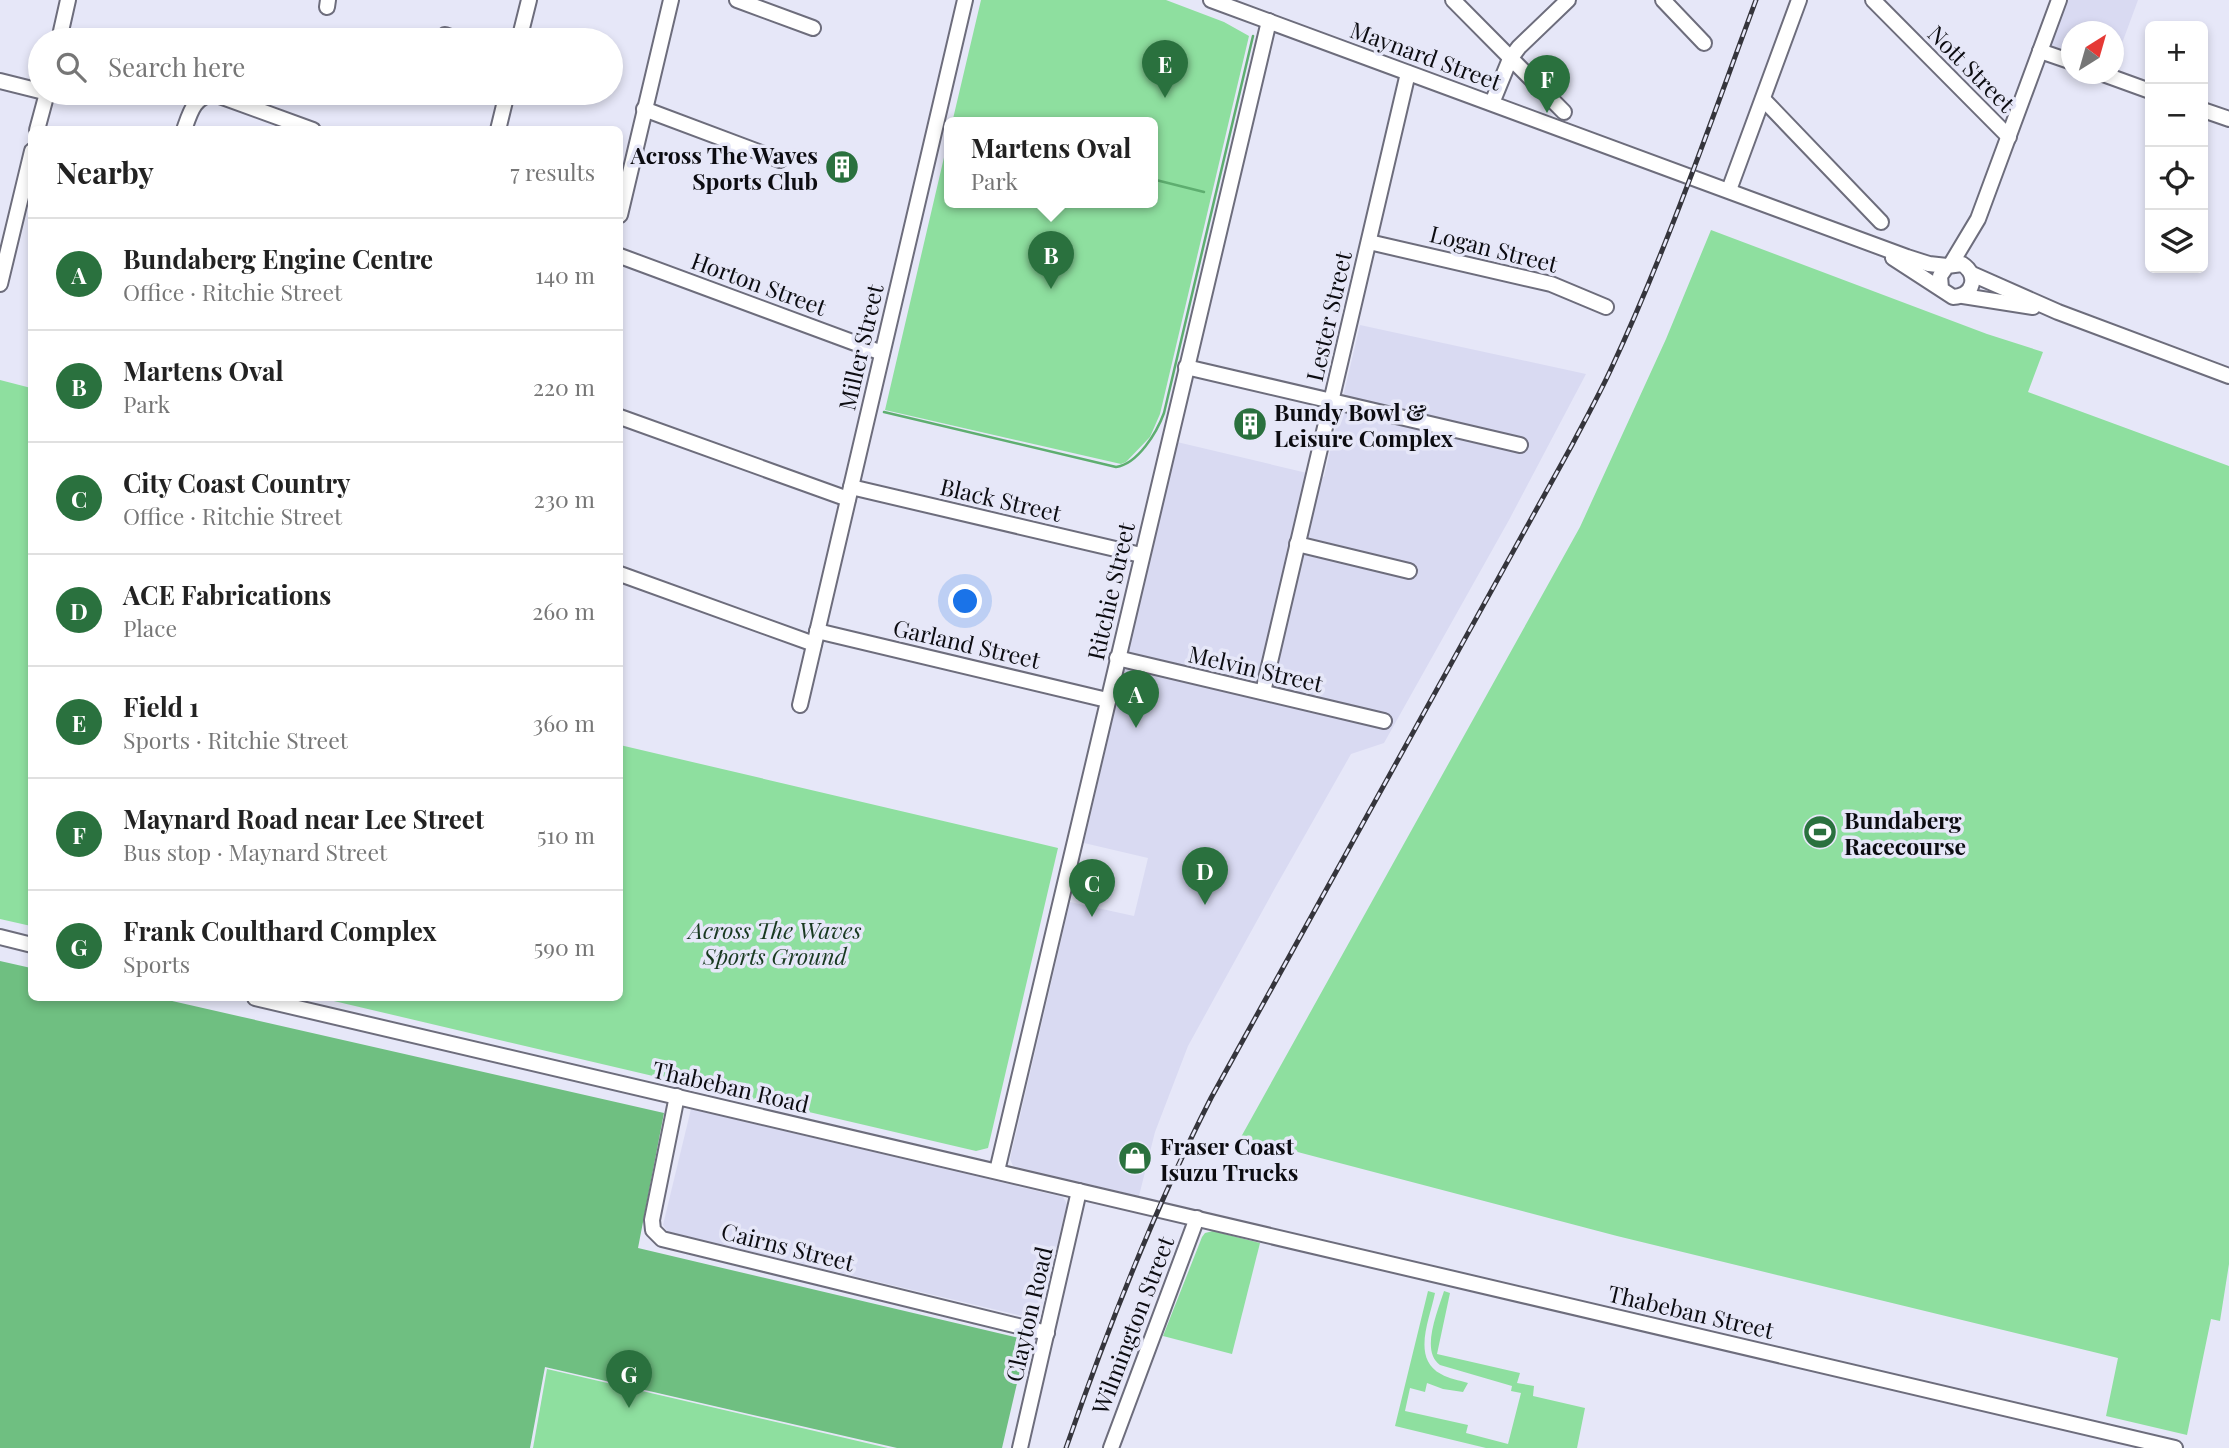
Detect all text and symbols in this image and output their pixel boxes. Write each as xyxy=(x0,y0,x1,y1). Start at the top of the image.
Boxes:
street label: Maynard Street xyxy=(1346,13,1507,97)
street label: Nott Street xyxy=(1922,18,2023,119)
north arrow xyxy=(2061,21,2124,84)
map controls xyxy=(2145,21,2208,273)
button: + xyxy=(2145,21,2208,84)
search box xyxy=(28,28,623,105)
pin: E xyxy=(1142,40,1188,98)
icon: search xyxy=(52,48,90,86)
text: Search here xyxy=(108,49,245,84)
pin: F xyxy=(1524,55,1570,113)
button: − xyxy=(2145,84,2208,147)
popup xyxy=(944,117,1158,208)
text: Martens Oval xyxy=(971,130,1131,165)
place label: Across The Waves Sports Club xyxy=(630,139,818,196)
button: locate xyxy=(2145,147,2208,210)
building icon: Across The Waves Sports Club xyxy=(823,148,861,186)
text: Nearby xyxy=(56,152,154,192)
text: 7 results xyxy=(510,156,595,187)
text: Park xyxy=(971,165,1018,196)
button: layers xyxy=(2145,210,2208,273)
street label: Logan Street xyxy=(1427,217,1562,279)
pin: B xyxy=(1028,231,1074,289)
text: Bundaberg Engine Centre xyxy=(123,241,433,276)
street label: Horton Street xyxy=(687,244,832,322)
street label: Lester Street xyxy=(1298,247,1358,384)
text: A xyxy=(71,259,87,290)
text: 140 m xyxy=(535,259,595,290)
text: Office · Ritchie Street xyxy=(123,276,342,307)
street label: Miller Street xyxy=(830,280,890,413)
text: Martens Oval xyxy=(123,353,284,388)
text: B xyxy=(71,371,87,402)
text: 220 m xyxy=(533,371,595,402)
text: Park xyxy=(123,388,170,419)
place label: Bundy Bowl & Leisure Complex xyxy=(1274,396,1454,453)
building icon: Bundy Bowl & Leisure Complex xyxy=(1231,405,1269,443)
text: City Coast Country xyxy=(123,465,351,500)
street label: Black Street xyxy=(937,470,1065,528)
text: C xyxy=(71,483,87,514)
text: 230 m xyxy=(534,483,595,514)
text: Office · Ritchie Street xyxy=(123,500,342,531)
street label: Ritchie Street xyxy=(1079,518,1141,663)
text: ACE Fabrications xyxy=(123,577,331,612)
your location xyxy=(948,584,982,618)
text: D xyxy=(70,595,88,626)
text: 260 m xyxy=(532,595,595,626)
street label: Garland Street xyxy=(890,611,1044,675)
text: Place xyxy=(123,612,177,643)
street label: Melvin Street xyxy=(1186,637,1327,699)
pin: A xyxy=(1113,670,1159,728)
text: Field 1 xyxy=(123,689,199,724)
text: E xyxy=(72,707,86,738)
text: 360 m xyxy=(533,707,595,738)
text: Sports · Ritchie Street xyxy=(123,724,348,755)
text: Maynard Road near Lee Street xyxy=(123,801,484,836)
place label: Bundaberg Racecourse xyxy=(1844,804,1966,861)
sports icon: Bundaberg Racecourse xyxy=(1801,813,1839,851)
text: F xyxy=(72,819,86,850)
text: 510 m xyxy=(537,819,595,850)
text: Bus stop · Maynard Street xyxy=(123,836,387,867)
pin: D xyxy=(1182,847,1228,905)
pin: C xyxy=(1069,859,1115,917)
text: Frank Coulthard Complex xyxy=(123,913,436,948)
park label: Across The Waves Sports Ground xyxy=(687,914,862,971)
text: G xyxy=(71,931,87,962)
text: 590 m xyxy=(534,931,595,962)
text: Sports xyxy=(123,948,190,979)
street label: Thabeban Road xyxy=(650,1053,812,1119)
place label: Fraser Coast Isuzu Trucks xyxy=(1160,1130,1298,1187)
shop icon: Fraser Coast Isuzu Trucks xyxy=(1116,1139,1154,1177)
street label: Cairns Street xyxy=(718,1215,858,1278)
street label: Wilmington Street xyxy=(1083,1231,1181,1419)
street label: Clayton Road xyxy=(997,1243,1059,1385)
street label: Thabeban Street xyxy=(1605,1277,1778,1345)
pin: G xyxy=(606,1350,652,1408)

